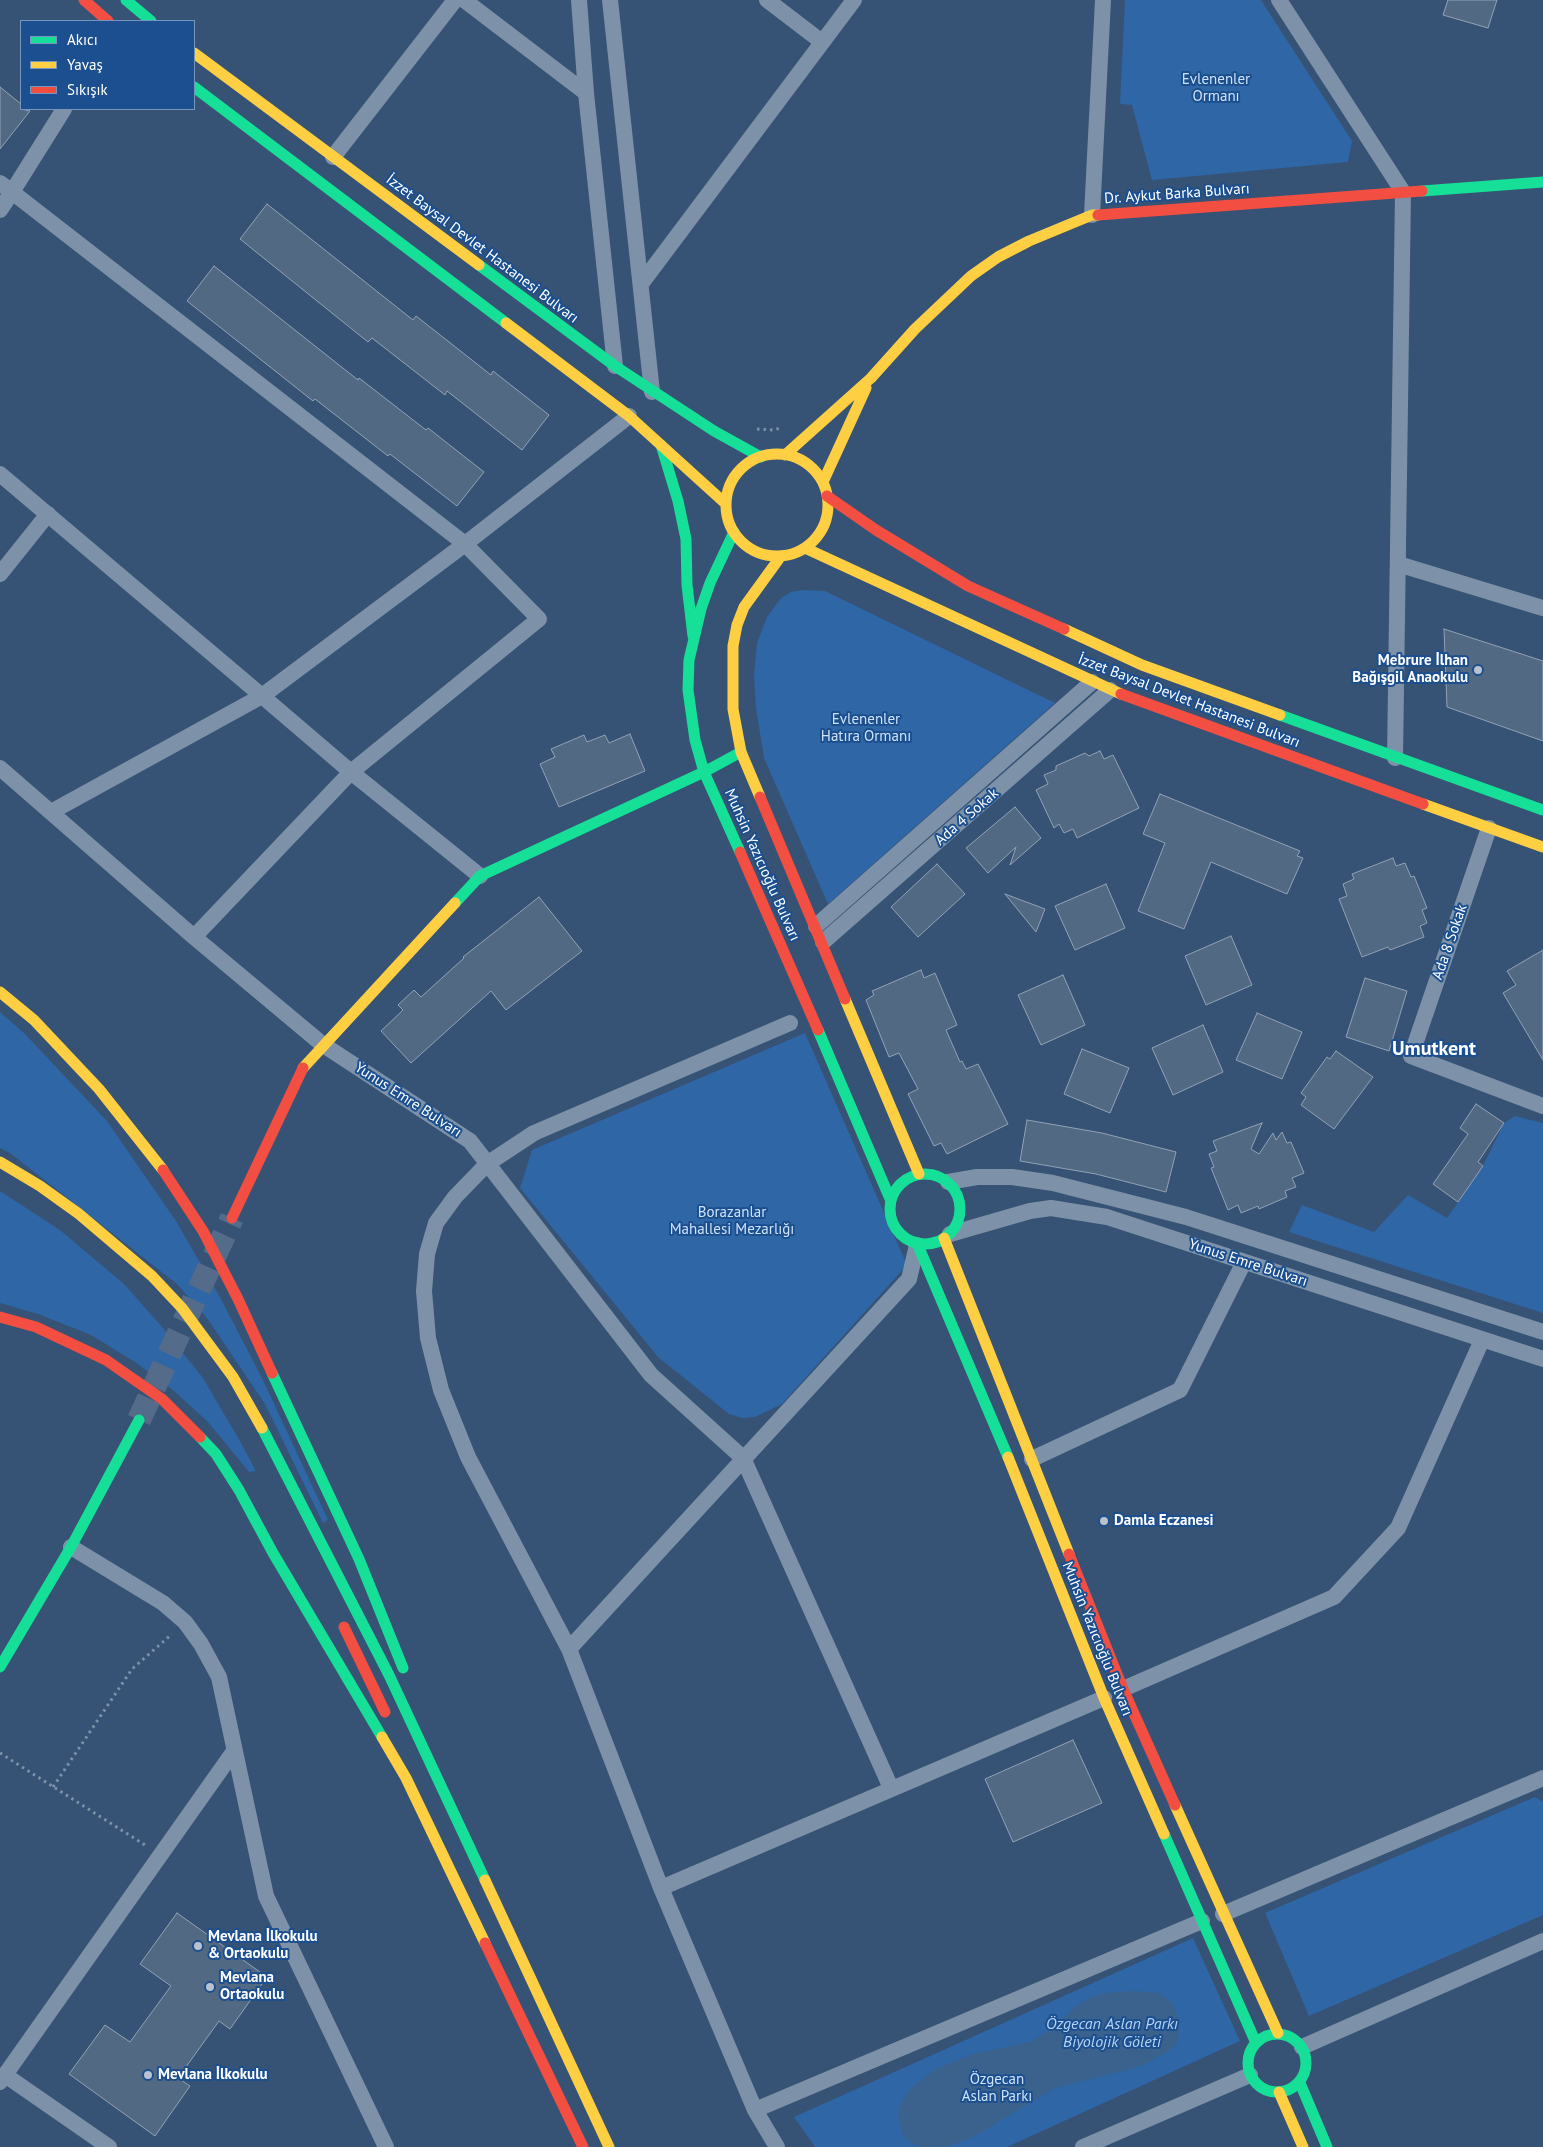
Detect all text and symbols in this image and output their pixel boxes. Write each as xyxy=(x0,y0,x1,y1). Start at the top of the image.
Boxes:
legend xyxy=(20,20,195,110)
text: Akıcı xyxy=(67,30,98,49)
text: Yavaş xyxy=(67,55,103,74)
park label: Evlenenler Ormanı xyxy=(1182,71,1250,106)
text: Sıkışık xyxy=(67,80,108,99)
street label: İzzet Baysal Devlet Hastanesi Bulvarı xyxy=(382,171,582,327)
street label: Dr. Aykut Barka Bulvarı xyxy=(1104,180,1250,208)
street label: İzzet Baysal Devlet Hastanesi Bulvarı xyxy=(1075,650,1303,752)
place label: Mebrure İlhan Bağışgil Anaokulu xyxy=(1352,652,1468,687)
marker: Mebrure İlhan Bağışgil Anaokulu xyxy=(1472,664,1484,676)
park label: Evlenenler Hatıra Ormanı xyxy=(821,711,911,746)
street label: Ada 4 Sokak xyxy=(932,785,1002,849)
street label: Muhsin Yazıcıoğlu Bulvarı xyxy=(720,786,804,944)
street label: Ada 8 Sokak xyxy=(1429,902,1471,982)
district label: Umutkent xyxy=(1392,1037,1476,1061)
street label: Yunus Emre Bulvarı xyxy=(351,1059,465,1141)
park label: Borazanlar Mahallesi Mezarlığı xyxy=(670,1204,794,1239)
street label: Yunus Emre Bulvarı xyxy=(1186,1235,1310,1291)
place label: Damla Eczanesi xyxy=(1114,1512,1214,1530)
marker: Damla Eczanesi xyxy=(1098,1515,1110,1527)
street label: Muhsin Yazıcıoğlu Bulvarı xyxy=(1058,1559,1136,1719)
place label: Mevlana İlkokulu & Ortaokulu xyxy=(208,1928,318,1963)
marker: Mevlana İlkokulu & Ortaokulu xyxy=(192,1940,204,1952)
place label: Mevlana Ortaokulu xyxy=(220,1969,284,2004)
marker: Mevlana Ortaokulu xyxy=(204,1981,216,1993)
water label: Özgecan Aslan Parkı Biyolojik Göleti xyxy=(1046,2014,1178,2052)
place label: Mevlana İlkokulu xyxy=(158,2066,268,2084)
marker: Mevlana İlkokulu xyxy=(142,2069,154,2081)
park label: Özgecan Aslan Parkı xyxy=(962,2071,1032,2106)

